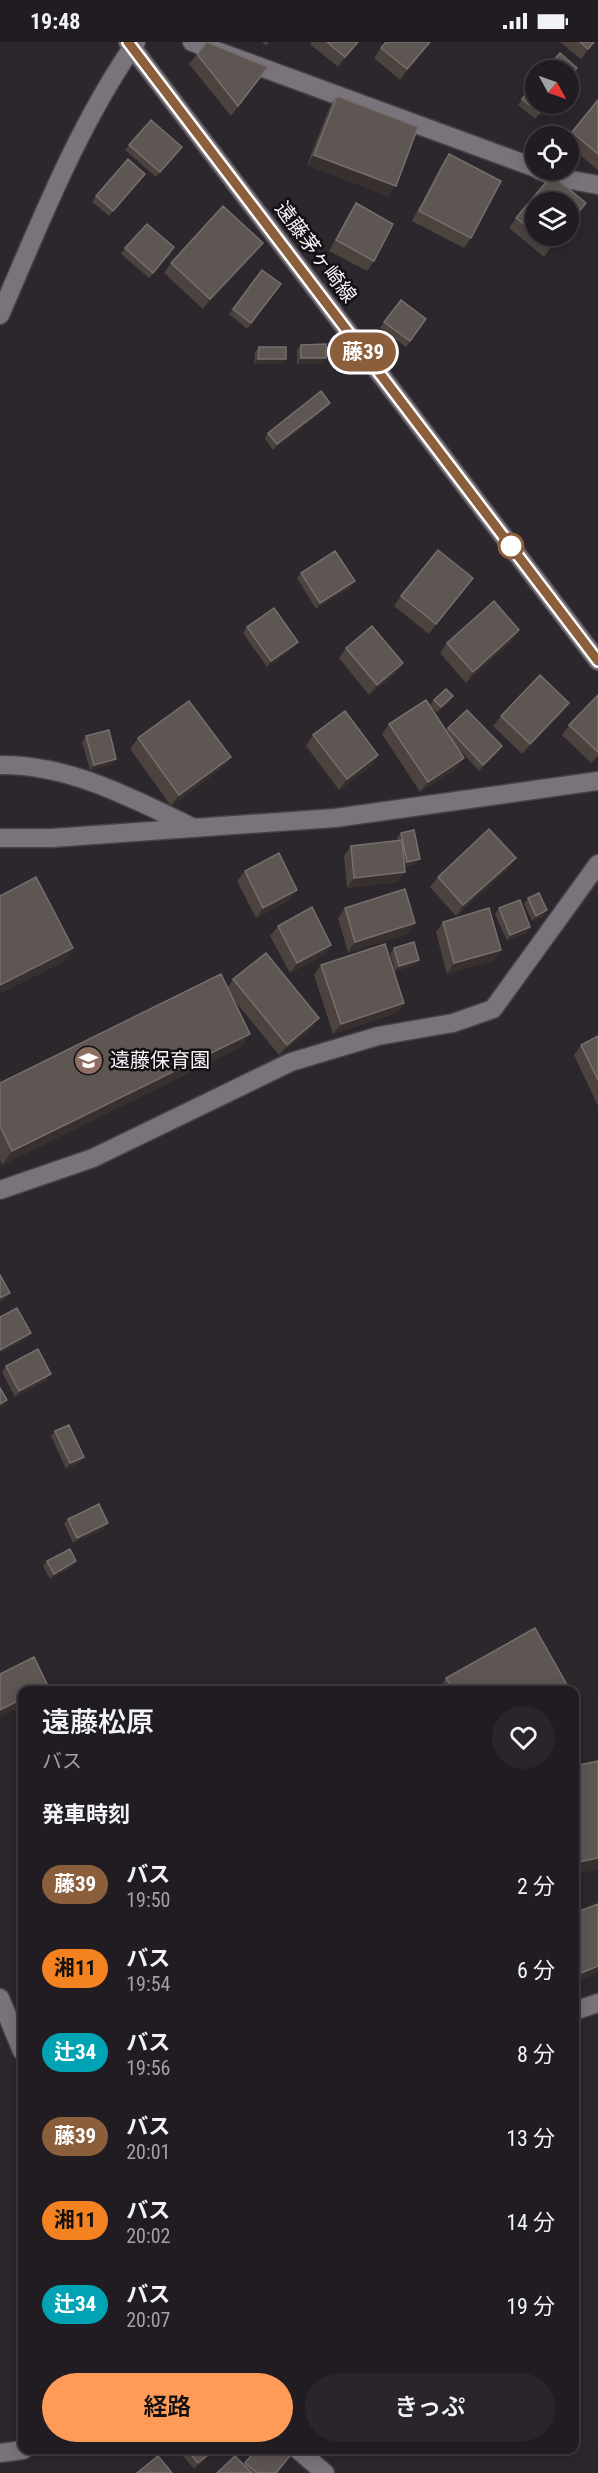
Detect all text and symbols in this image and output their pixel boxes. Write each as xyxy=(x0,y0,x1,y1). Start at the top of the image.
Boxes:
text: 19:48 xyxy=(30,9,81,34)
north arrow xyxy=(525,60,579,114)
map controls xyxy=(525,60,579,246)
button: locate xyxy=(525,126,579,180)
button: layers xyxy=(525,192,579,246)
street label: 遠藤茅ヶ崎線 xyxy=(270,197,362,307)
line badge: 藤39 xyxy=(328,332,398,372)
text: 藤39 xyxy=(342,340,384,364)
unlabelled marker xyxy=(498,533,524,559)
school or university icon: 遠藤保育園 xyxy=(73,1044,105,1076)
place label: 遠藤保育園 xyxy=(110,1048,210,1072)
text: 遠藤松原 xyxy=(42,1706,154,1739)
button: heart xyxy=(492,1706,555,1769)
text: バス xyxy=(42,1749,82,1773)
text: 発車時刻 xyxy=(42,1802,130,1827)
text: バス xyxy=(126,1862,170,1887)
text: 藤39 xyxy=(54,1872,96,1896)
text: 2 分 xyxy=(517,1874,555,1899)
text: 19:50 xyxy=(126,1888,170,1912)
text: バス xyxy=(126,1946,170,1971)
text: 湘11 xyxy=(54,1956,96,1980)
text: 6 分 xyxy=(517,1958,555,1983)
text: 19:54 xyxy=(126,1972,170,1996)
text: バス xyxy=(126,2030,170,2055)
text: 辻34 xyxy=(54,2040,96,2064)
text: 8 分 xyxy=(517,2042,555,2067)
text: 19:56 xyxy=(126,2056,170,2080)
text: バス xyxy=(126,2114,170,2139)
text: 藤39 xyxy=(54,2124,96,2148)
text: 13 分 xyxy=(506,2126,555,2151)
text: 20:01 xyxy=(126,2140,170,2164)
text: バス xyxy=(126,2198,170,2223)
text: 湘11 xyxy=(54,2208,96,2232)
text: 14 分 xyxy=(506,2210,555,2235)
text: 20:02 xyxy=(126,2224,170,2248)
text: バス xyxy=(126,2282,170,2307)
text: 辻34 xyxy=(54,2292,96,2316)
text: 19 分 xyxy=(506,2294,555,2319)
text: 20:07 xyxy=(126,2308,170,2332)
button: 経路 xyxy=(42,2373,293,2442)
button: きっぷ xyxy=(305,2373,555,2442)

